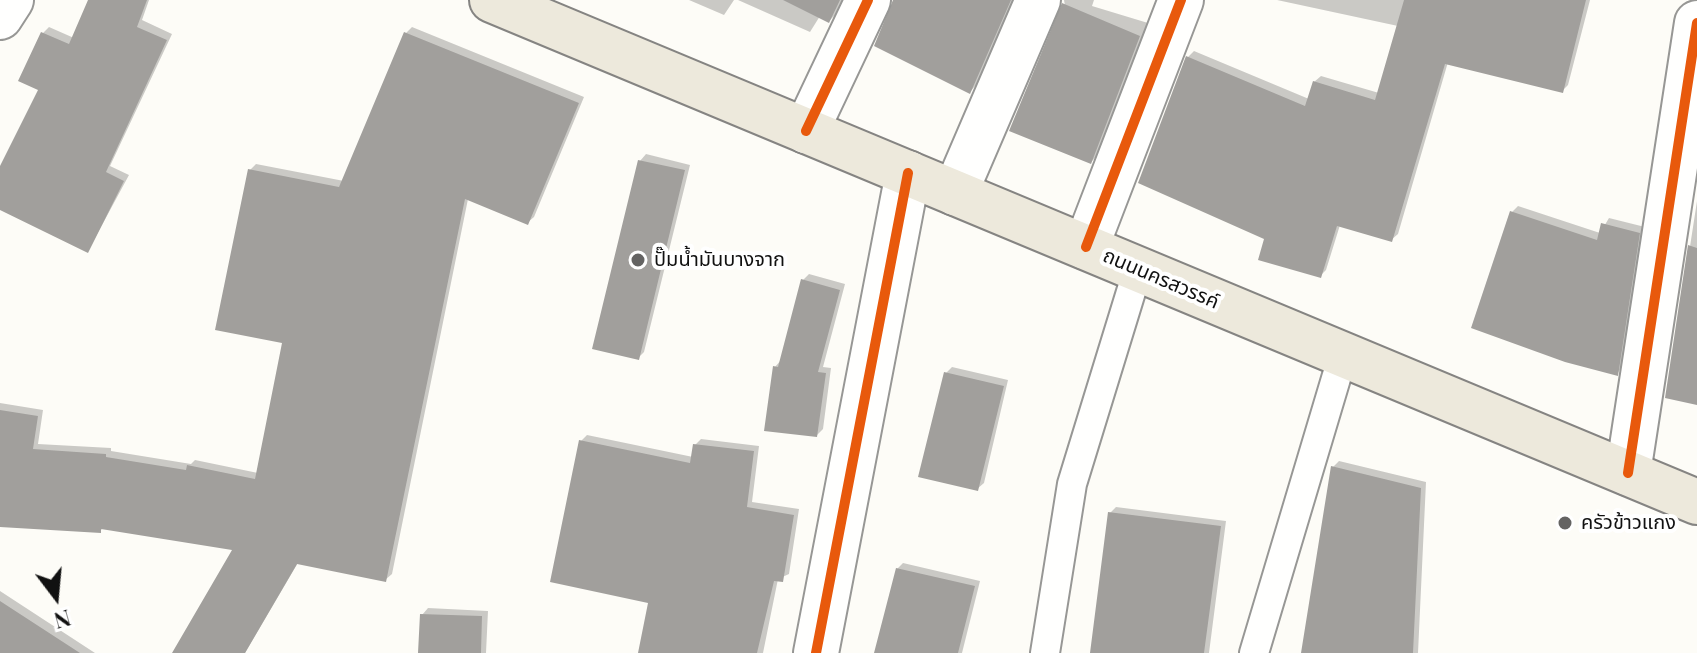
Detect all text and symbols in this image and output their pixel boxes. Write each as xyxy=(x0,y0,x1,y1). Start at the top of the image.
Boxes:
street label: ถนนนครสวรรค์ xyxy=(1099,244,1223,314)
place label: ปั๊มน้ำมันบางจาก xyxy=(654,248,785,272)
marker: ปั๊มน้ำมันบางจาก xyxy=(629,251,647,269)
place label: ครัวข้าวแกง xyxy=(1581,511,1676,535)
marker: ครัวข้าวแกง xyxy=(1556,514,1574,532)
north arrow xyxy=(16,557,96,637)
text: N xyxy=(51,603,74,637)

